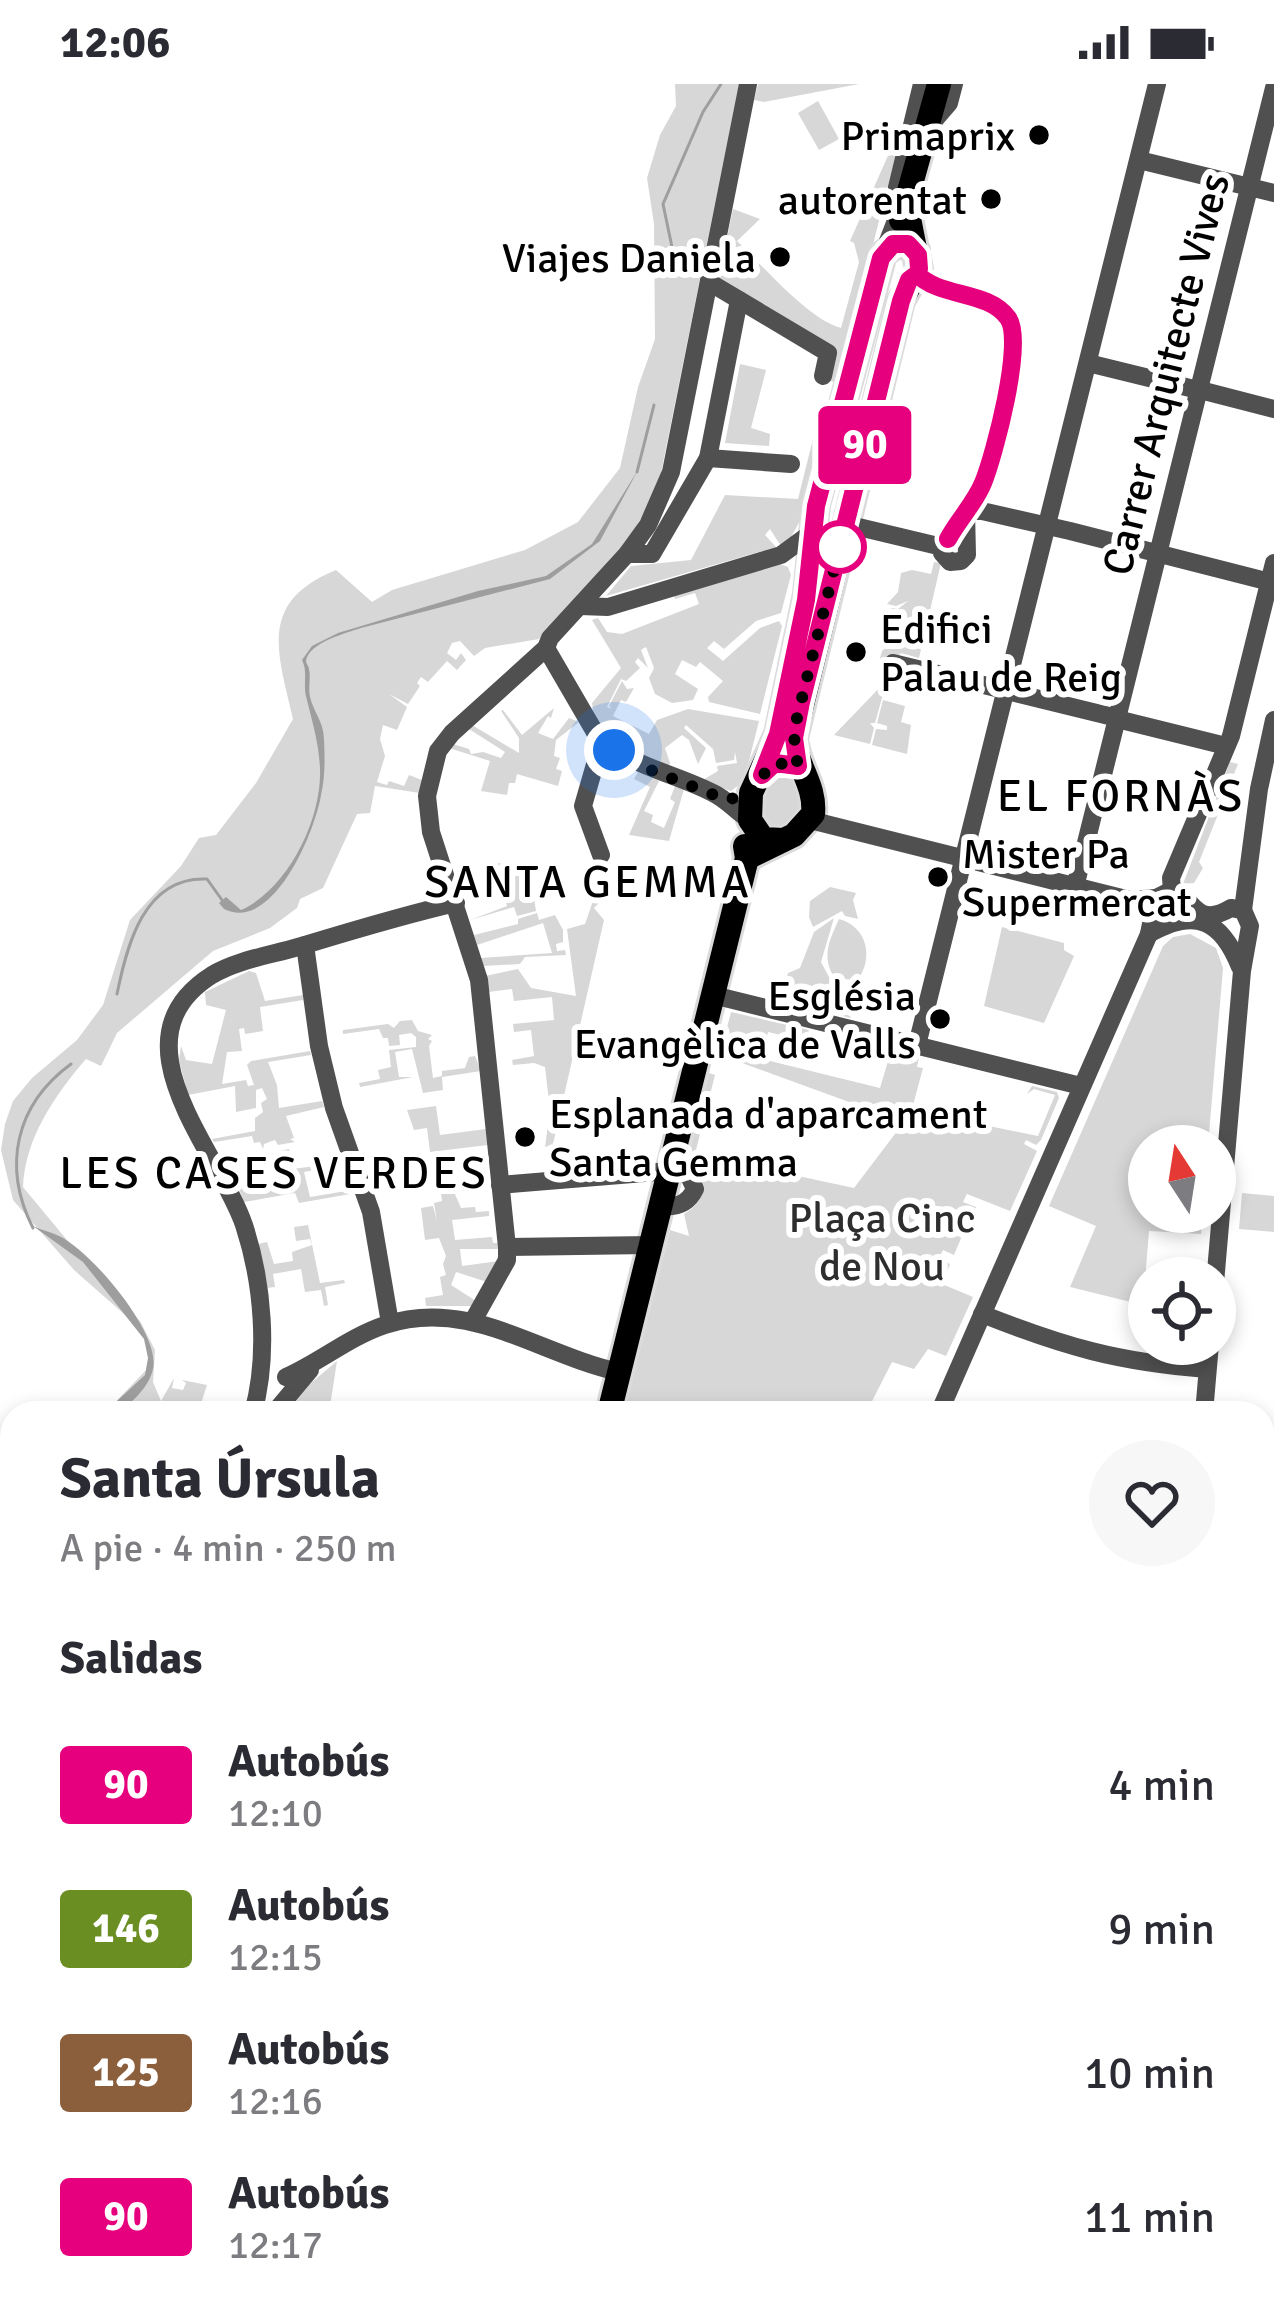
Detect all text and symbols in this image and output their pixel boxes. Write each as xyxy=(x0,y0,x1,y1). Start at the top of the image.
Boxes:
text: 12:06 xyxy=(60,15,170,70)
place label: Primaprix xyxy=(841,111,1015,162)
marker: Primaprix xyxy=(1026,122,1052,148)
street label: Carrer Arquitecte Vives xyxy=(1092,168,1241,580)
place label: autorentat xyxy=(778,175,967,226)
marker: autorentat xyxy=(978,186,1004,212)
place label: Viajes Daniela xyxy=(502,233,756,284)
marker: Viajes Daniela xyxy=(767,244,793,270)
line badge: 90 xyxy=(811,406,919,484)
text: 90 xyxy=(842,419,888,470)
unlabelled marker xyxy=(815,522,865,572)
place label: Edifici Palau de Reig xyxy=(880,604,1122,703)
marker: Edifici Palau de Reig xyxy=(843,639,869,665)
your location xyxy=(584,720,644,780)
district label: EL FORNÀS xyxy=(997,769,1245,824)
place label: Mister Pa Supermercat xyxy=(962,829,1192,928)
district label: SANTA GEMMA xyxy=(424,855,752,910)
marker: Mister Pa Supermercat xyxy=(925,864,951,890)
place label: Església Evangèlica de Valls xyxy=(574,971,916,1070)
marker: Església Evangèlica de Valls xyxy=(927,1006,953,1032)
place label: Esplanada d'aparcament Santa Gemma xyxy=(549,1089,988,1188)
marker: Esplanada d'aparcament Santa Gemma xyxy=(512,1124,538,1150)
north arrow xyxy=(1128,1125,1236,1233)
map controls xyxy=(1128,1125,1236,1365)
district label: LES CASES VERDES xyxy=(59,1146,489,1201)
park label: Plaça Cinc de Nou xyxy=(788,1193,976,1292)
button: locate xyxy=(1128,1257,1236,1365)
button: heart xyxy=(1089,1440,1215,1566)
text: Santa Úrsula xyxy=(60,1443,380,1514)
text: A pie · 4 min · 250 m xyxy=(60,1524,397,1572)
text: Salidas xyxy=(60,1631,202,1686)
text: Autobús xyxy=(228,1734,389,1789)
text: 4 min xyxy=(1108,1758,1215,1813)
text: 90 xyxy=(103,1759,149,1810)
text: 12:10 xyxy=(228,1789,323,1837)
text: Autobús xyxy=(228,1878,389,1933)
text: 9 min xyxy=(1108,1902,1215,1957)
text: 146 xyxy=(92,1903,160,1954)
text: 12:15 xyxy=(228,1933,323,1981)
text: Autobús xyxy=(228,2022,389,2077)
text: 10 min xyxy=(1084,2046,1215,2101)
text: 125 xyxy=(92,2047,160,2098)
text: 12:16 xyxy=(228,2077,323,2125)
text: Autobús xyxy=(228,2166,389,2221)
text: 11 min xyxy=(1084,2190,1215,2245)
text: 90 xyxy=(103,2191,149,2242)
text: 12:17 xyxy=(228,2221,323,2269)

